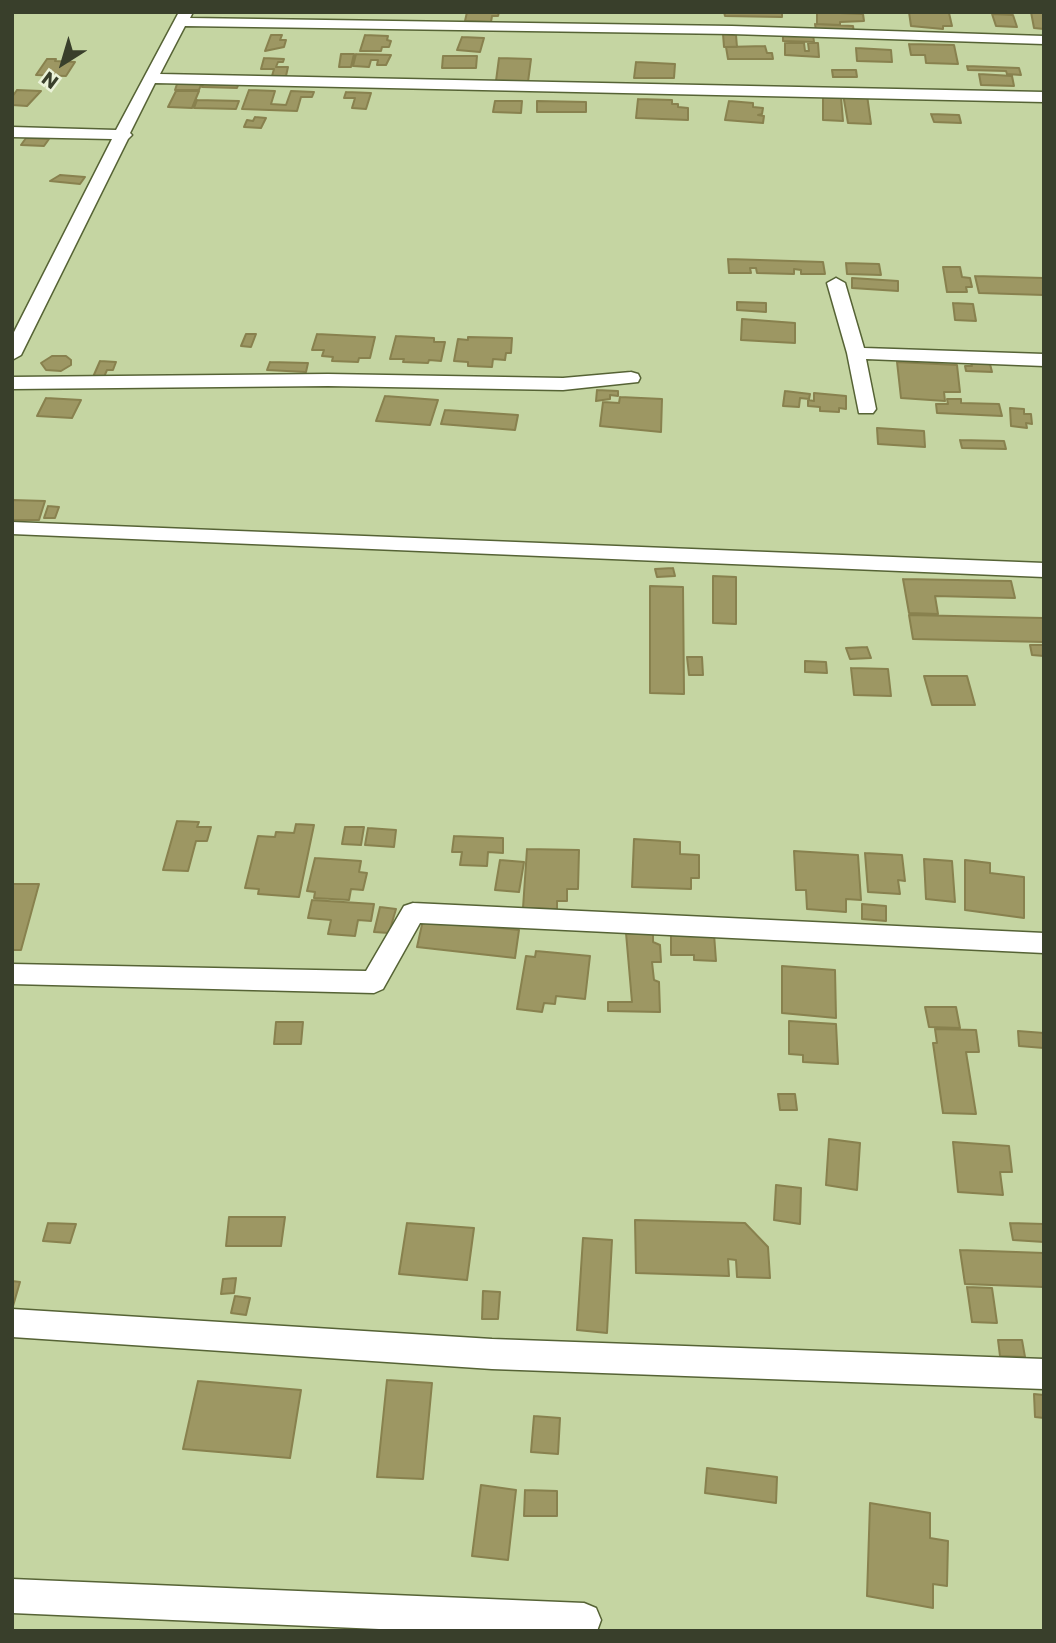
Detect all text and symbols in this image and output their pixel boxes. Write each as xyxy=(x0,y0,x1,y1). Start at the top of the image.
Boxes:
north arrow xyxy=(28,28,98,98)
text: N xyxy=(36,65,64,95)

